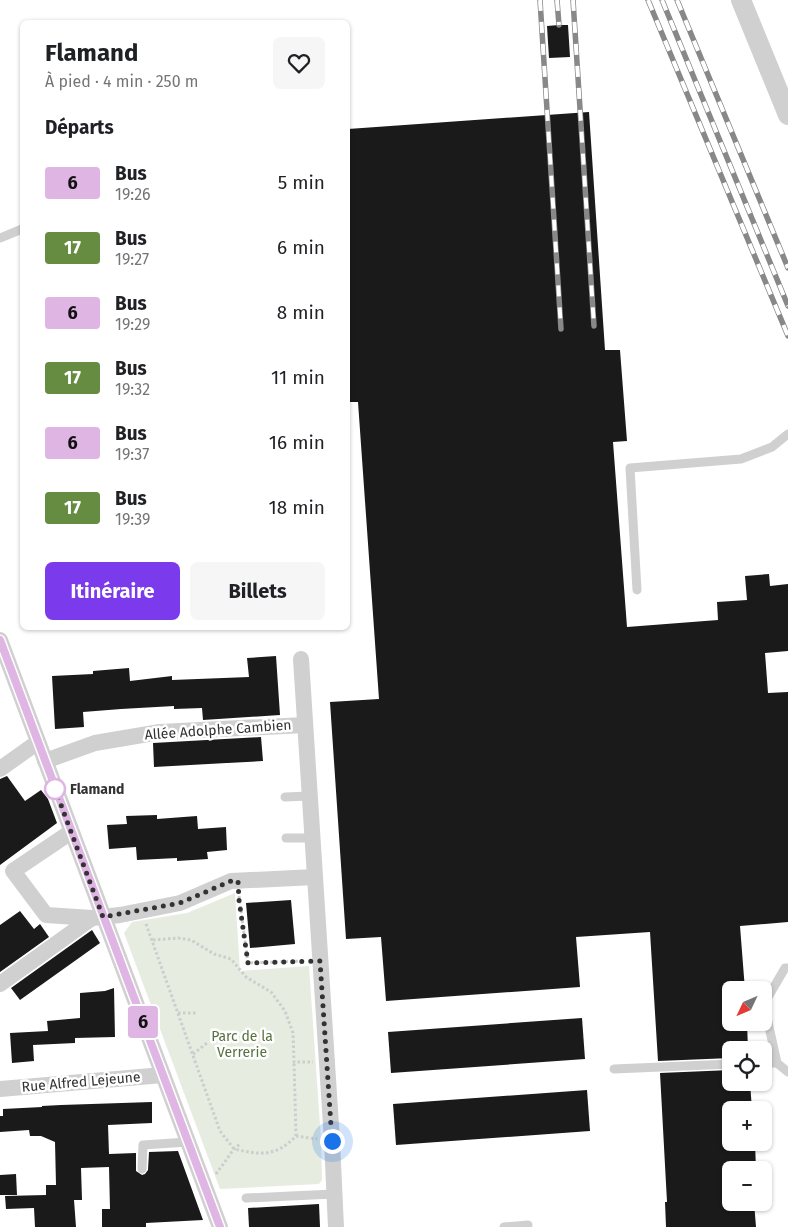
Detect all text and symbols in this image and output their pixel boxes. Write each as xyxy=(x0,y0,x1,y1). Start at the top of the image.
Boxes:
button: heart xyxy=(273,37,325,89)
text: Flamand xyxy=(45,39,138,67)
text: À pied · 4 min · 250 m xyxy=(45,72,199,91)
text: Départs xyxy=(45,116,114,139)
text: Bus xyxy=(115,162,147,185)
text: 5 min xyxy=(278,171,325,194)
text: 6 xyxy=(67,172,78,194)
text: 19:26 xyxy=(115,185,151,204)
text: Bus xyxy=(115,227,147,250)
text: 6 min xyxy=(277,236,325,259)
text: 17 xyxy=(64,237,81,259)
text: 19:27 xyxy=(115,250,149,269)
text: Bus xyxy=(115,292,147,315)
text: 8 min xyxy=(277,301,325,324)
text: 6 xyxy=(67,302,78,324)
text: 19:29 xyxy=(115,315,150,334)
text: Bus xyxy=(115,357,147,380)
text: 11 min xyxy=(271,366,325,389)
text: 17 xyxy=(64,367,81,389)
text: 19:32 xyxy=(115,380,150,399)
text: Bus xyxy=(115,422,147,445)
text: 16 min xyxy=(269,431,325,454)
text: 6 xyxy=(67,432,78,454)
text: 19:37 xyxy=(115,445,149,464)
text: Bus xyxy=(115,487,147,510)
text: 18 min xyxy=(268,496,325,519)
text: 17 xyxy=(64,497,81,519)
text: 19:39 xyxy=(115,510,151,529)
button: Itinéraire xyxy=(45,562,180,620)
button: Billets xyxy=(190,562,325,620)
street label: Allée Adolphe Cambien xyxy=(144,716,292,744)
marker: Flamand xyxy=(44,778,66,800)
place label: Flamand xyxy=(70,781,124,798)
north arrow xyxy=(722,981,772,1031)
map controls xyxy=(722,981,772,1211)
line badge: 6 xyxy=(127,1006,159,1038)
text: 6 xyxy=(138,1011,148,1033)
park label: Parc de la Verrerie xyxy=(211,1028,273,1061)
button: locate xyxy=(722,1041,772,1091)
street label: Rue Alfred Lejeune xyxy=(21,1068,141,1096)
button: + xyxy=(722,1101,772,1151)
your location xyxy=(320,1129,345,1154)
button: − xyxy=(722,1161,772,1211)

